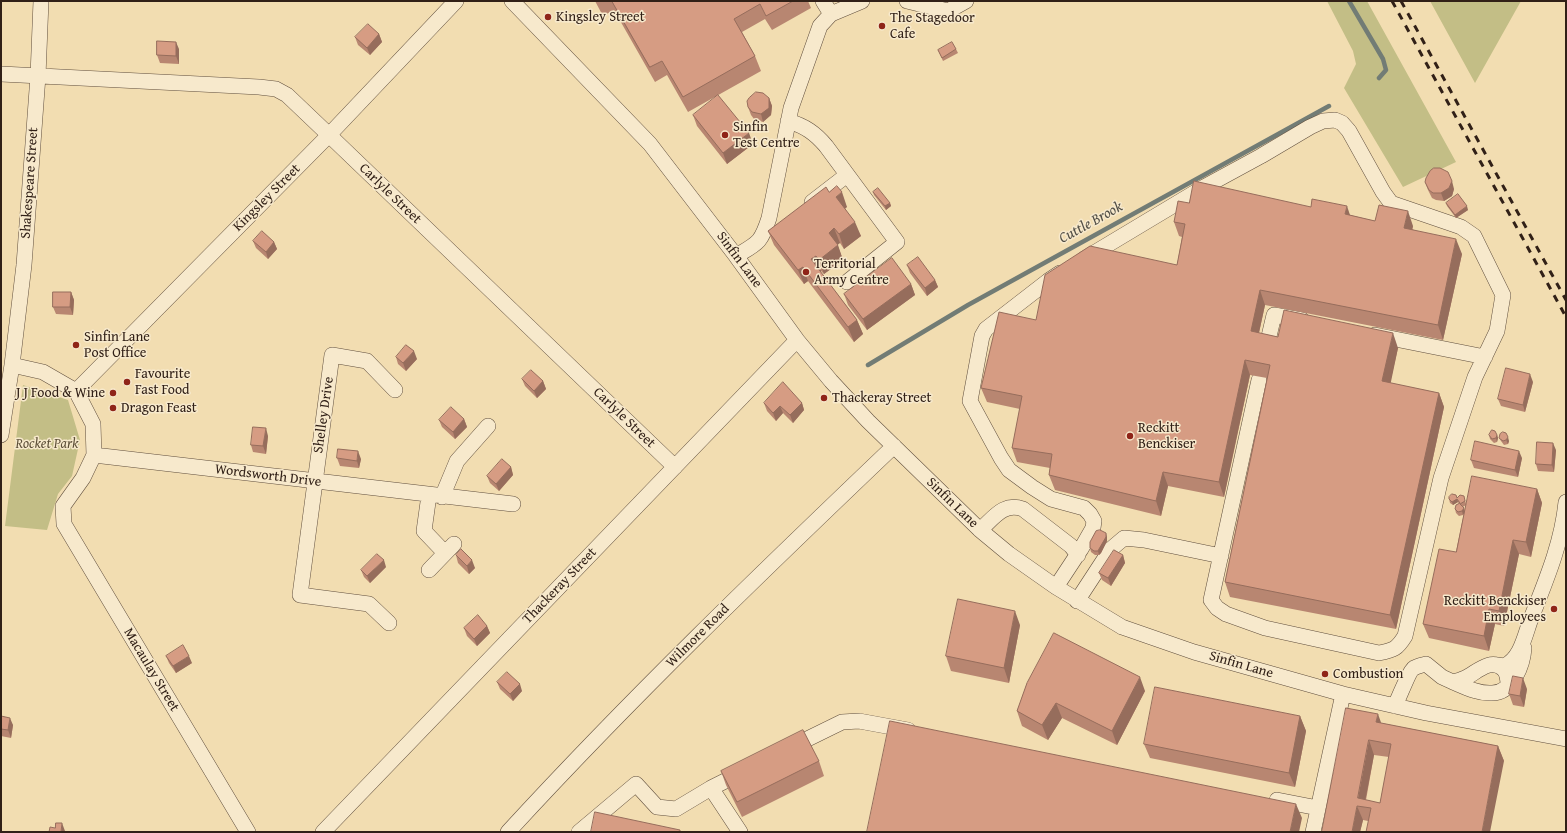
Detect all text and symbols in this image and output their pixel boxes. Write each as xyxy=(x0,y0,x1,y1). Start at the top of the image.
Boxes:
place label: Kingsley Street xyxy=(556,9,645,25)
place label: The Stagedoor Cafe xyxy=(890,10,975,42)
marker: Kingsley Street xyxy=(543,12,553,22)
marker: The Stagedoor Cafe xyxy=(877,21,887,31)
place label: Sinfin Test Centre xyxy=(733,119,800,152)
street label: Shakespeare Street xyxy=(18,127,42,239)
marker: Sinfin Test Centre xyxy=(720,130,730,140)
street label: Carlyle Street xyxy=(355,160,425,228)
street label: Kingsley Street xyxy=(230,161,304,235)
water label: Cuttle Brook xyxy=(1056,198,1126,248)
street label: Sinfin Lane xyxy=(712,229,766,291)
place label: Territorial Army Centre xyxy=(814,256,889,288)
marker: Territorial Army Centre xyxy=(801,267,811,277)
place label: Sinfin Lane Post Office xyxy=(84,329,150,362)
marker: Sinfin Lane Post Office xyxy=(71,340,81,350)
place label: Favourite Fast Food xyxy=(135,366,190,398)
street label: Shelley Drive xyxy=(310,376,338,454)
marker: Favourite Fast Food xyxy=(122,377,132,387)
street label: Carlyle Street xyxy=(589,384,659,452)
place label: J J Food & Wine xyxy=(16,385,105,401)
marker: J J Food & Wine xyxy=(108,388,118,398)
place label: Thackeray Street xyxy=(832,390,931,406)
marker: Thackeray Street xyxy=(819,393,829,403)
place label: Dragon Feast xyxy=(121,400,197,416)
marker: Dragon Feast xyxy=(108,403,118,413)
place label: Reckitt Benckiser xyxy=(1138,420,1195,452)
marker: Reckitt Benckiser xyxy=(1125,431,1135,441)
park label: Rocket Park xyxy=(16,436,78,452)
street label: Wordsworth Drive xyxy=(214,461,322,491)
street label: Sinfin Lane xyxy=(922,474,982,532)
street label: Thackeray Street xyxy=(519,544,601,628)
place label: Reckitt Benckiser Employees xyxy=(1444,593,1546,626)
street label: Wilmore Road xyxy=(663,601,733,671)
marker: Reckitt Benckiser Employees xyxy=(1549,604,1559,614)
street label: Macaulay Street xyxy=(119,625,183,715)
street label: Sinfin Lane xyxy=(1207,648,1275,682)
place label: Combustion xyxy=(1333,666,1403,682)
marker: Combustion xyxy=(1320,669,1330,679)

